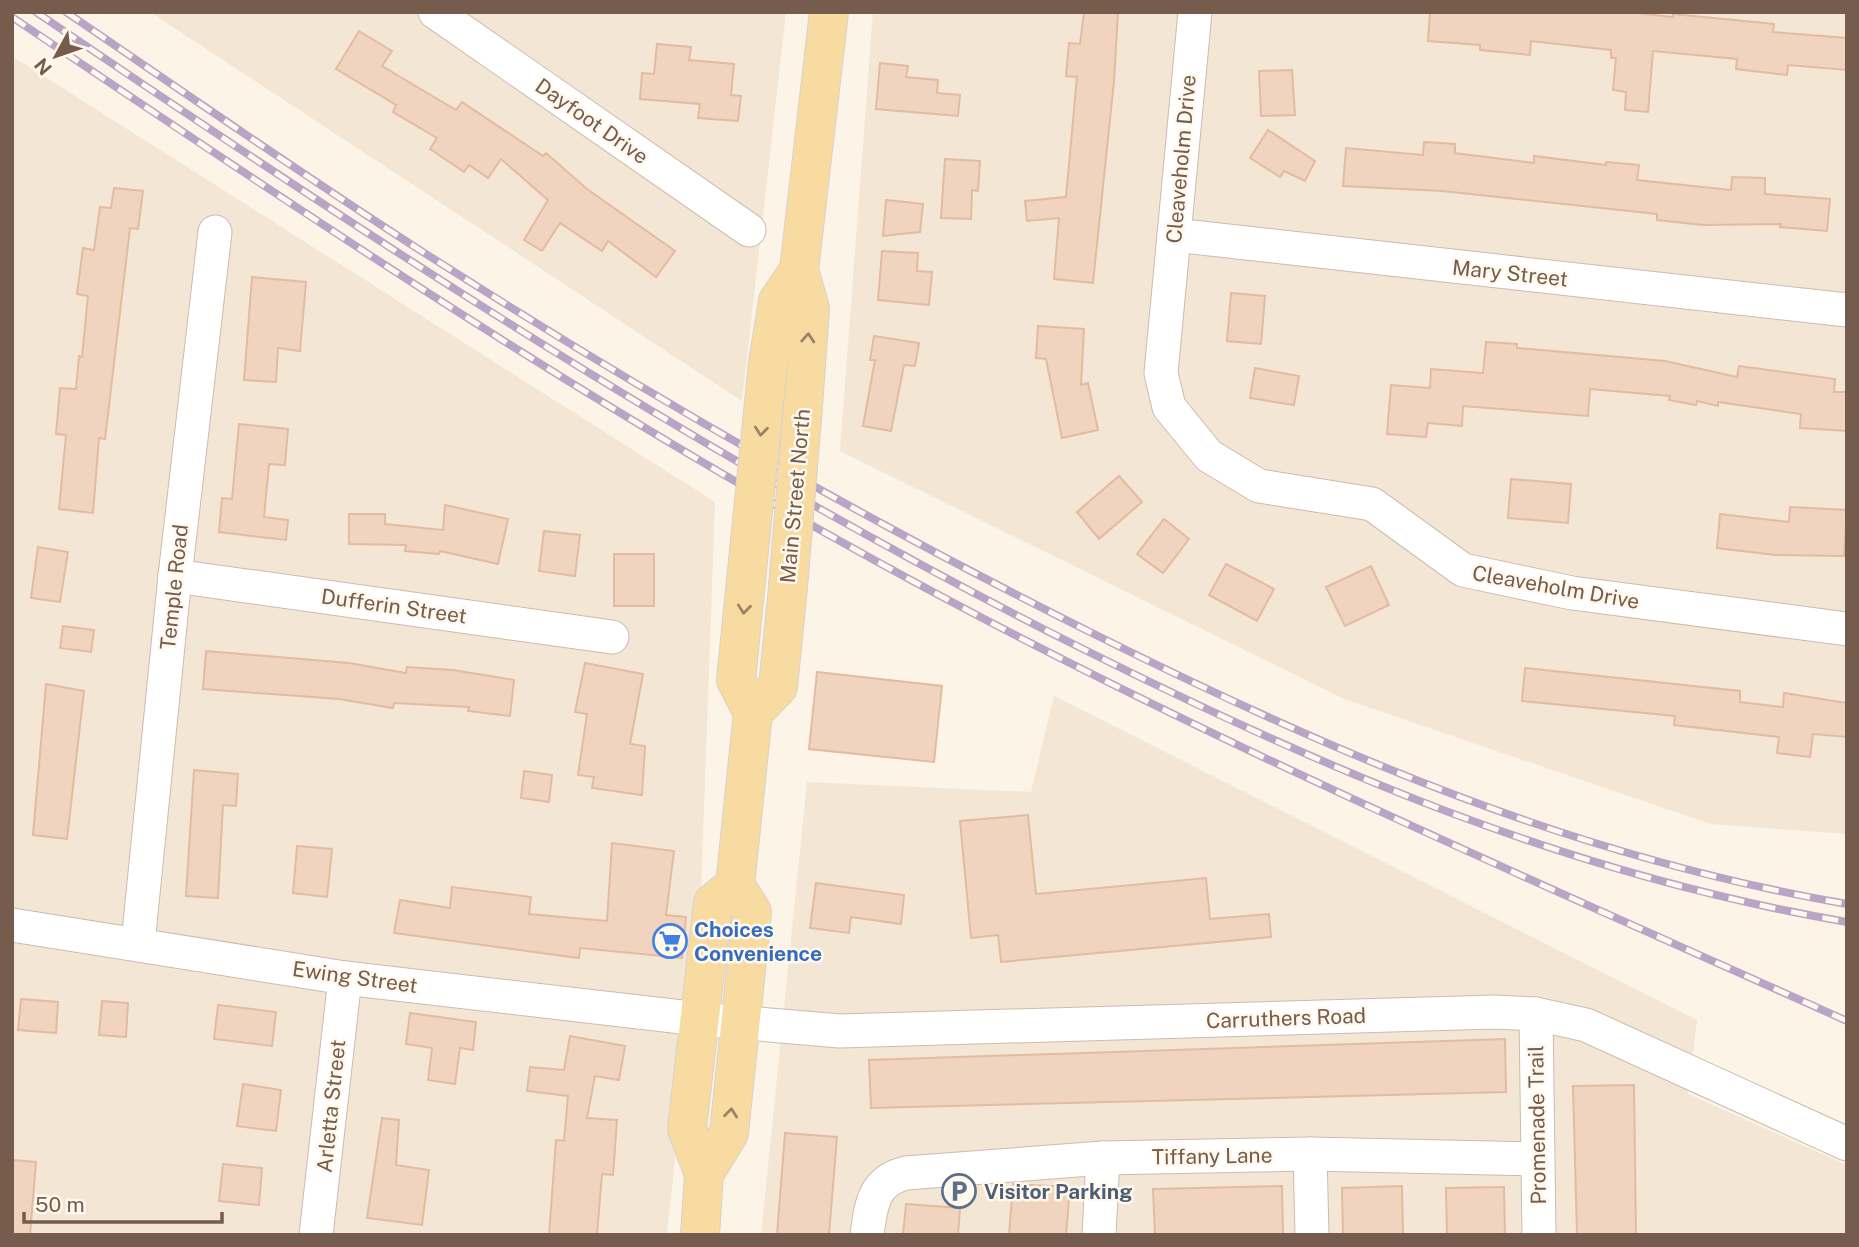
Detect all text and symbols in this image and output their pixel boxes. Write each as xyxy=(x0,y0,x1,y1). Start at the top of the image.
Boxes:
north arrow xyxy=(21,21,91,91)
text: N xyxy=(30,54,56,80)
street label: Dayfoot Drive xyxy=(531,73,653,169)
street label: Cleaveholm Drive xyxy=(1161,74,1201,244)
street label: Mary Street xyxy=(1451,254,1569,292)
one-way arrow xyxy=(800,332,815,343)
street label: Main Street North xyxy=(775,408,815,584)
one-way arrow xyxy=(754,425,769,437)
street label: Temple Road xyxy=(155,523,193,651)
street label: Cleaveholm Drive xyxy=(1470,560,1642,614)
street label: Dufferin Street xyxy=(320,583,468,629)
one-way arrow xyxy=(736,603,751,615)
place label: Choices Convenience xyxy=(694,917,822,966)
supermarket icon: Choices Convenience xyxy=(651,922,689,960)
street label: Ewing Street xyxy=(291,956,419,998)
street label: Carruthers Road xyxy=(1205,1003,1367,1033)
street label: Arletta Street xyxy=(312,1038,350,1174)
street label: Promenade Trail xyxy=(1523,1045,1551,1205)
one-way arrow xyxy=(724,1107,739,1119)
street label: Tiffany Lane xyxy=(1151,1142,1273,1170)
parking icon: Visitor Parking xyxy=(940,1172,978,1210)
place label: Visitor Parking xyxy=(984,1179,1132,1204)
scale bar xyxy=(24,1180,222,1224)
text: 50 m xyxy=(35,1192,85,1217)

